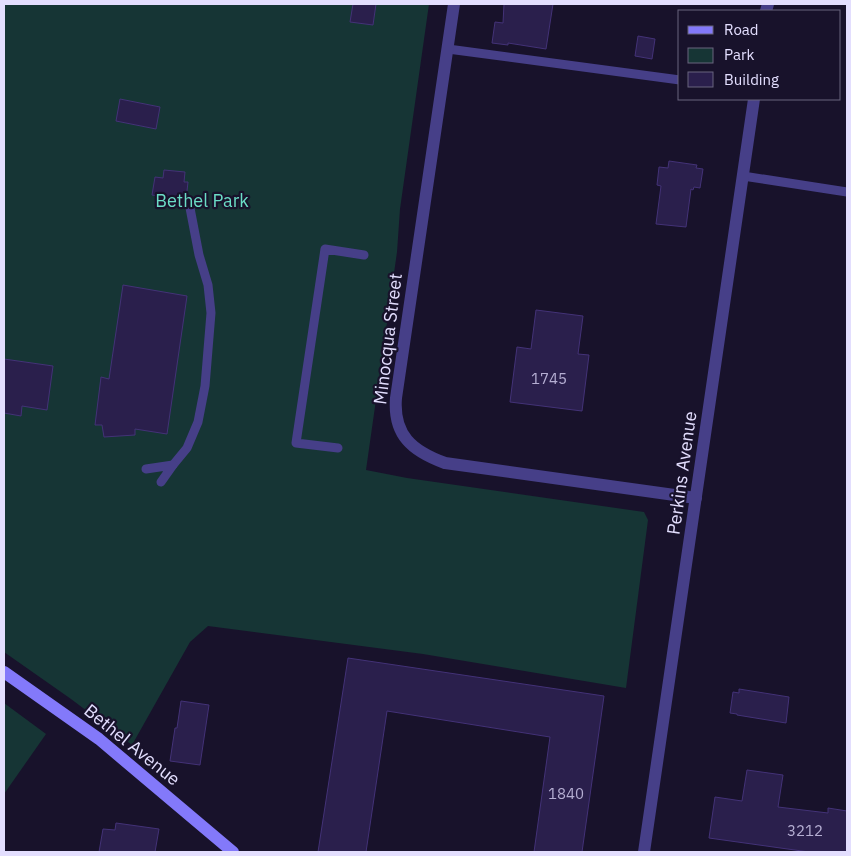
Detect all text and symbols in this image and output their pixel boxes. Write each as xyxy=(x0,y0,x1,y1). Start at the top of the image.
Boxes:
legend xyxy=(678,10,841,100)
text: Road xyxy=(724,20,759,39)
text: Park xyxy=(724,45,754,64)
text: Building xyxy=(724,70,779,89)
park label: Bethel Park xyxy=(155,189,249,212)
street label: Minocqua Street xyxy=(368,272,407,406)
house number: 1745 xyxy=(531,369,567,388)
street label: Perkins Avenue xyxy=(661,410,702,536)
street label: Bethel Avenue xyxy=(79,699,185,791)
house number: 1840 xyxy=(548,784,584,803)
house number: 3212 xyxy=(787,821,823,840)

